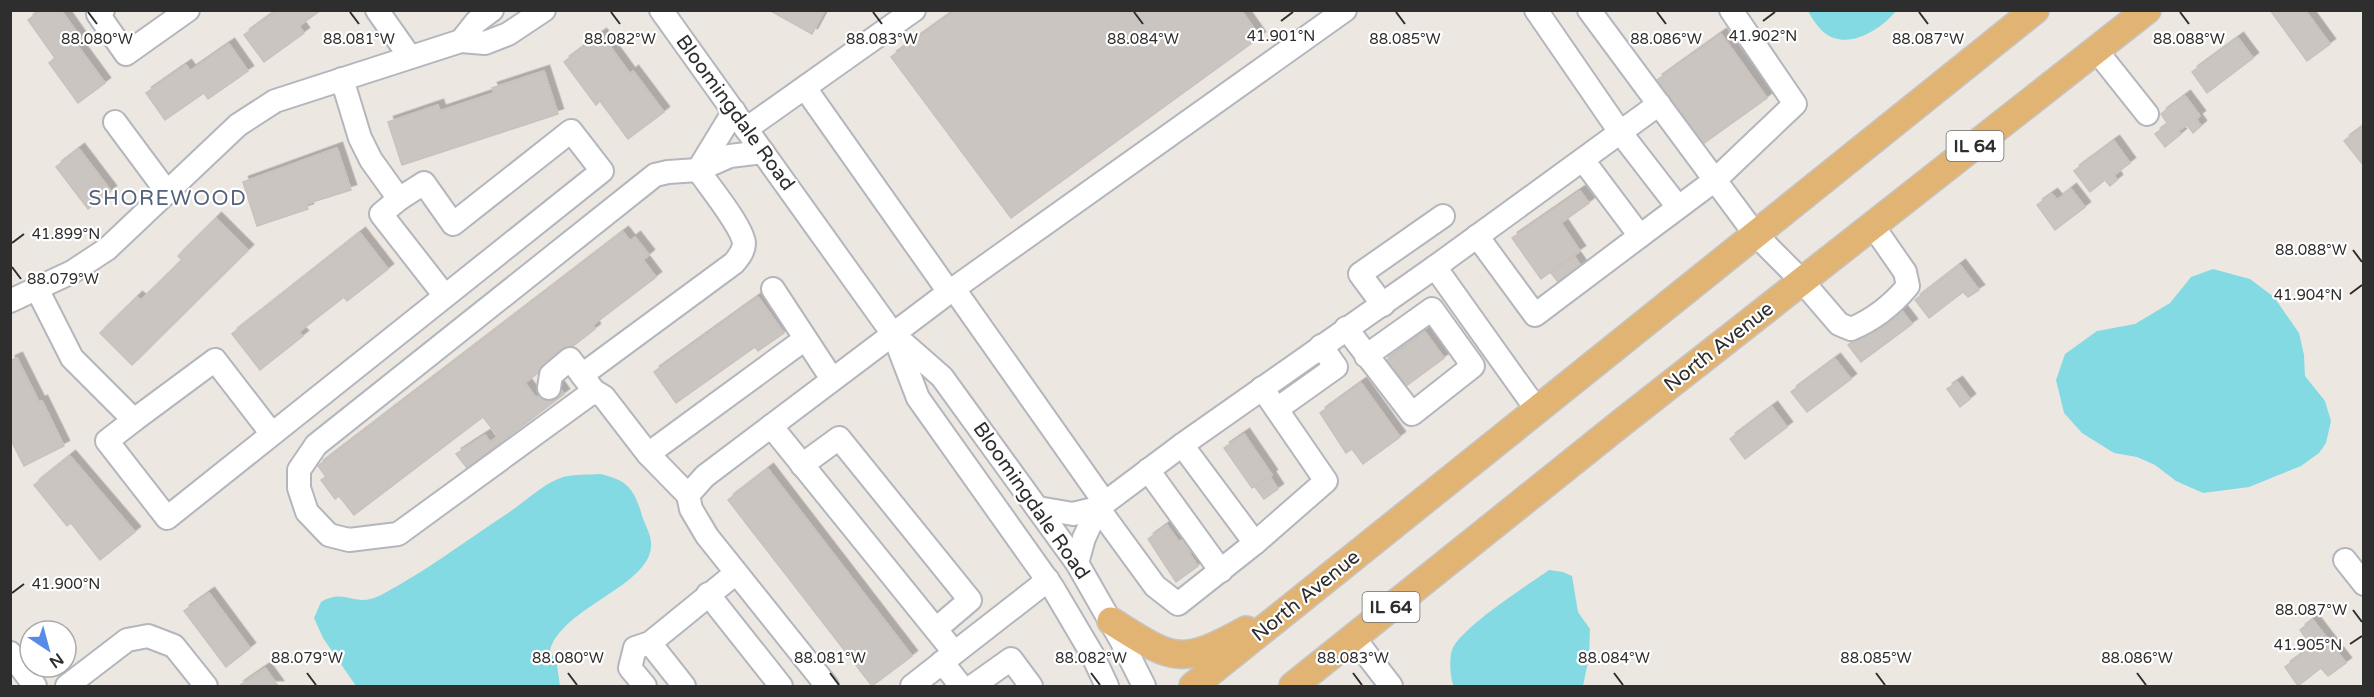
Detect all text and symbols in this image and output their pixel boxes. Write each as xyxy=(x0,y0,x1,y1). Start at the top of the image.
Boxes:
text: 41.901°N xyxy=(1247,27,1315,45)
text: 41.902°N xyxy=(1729,27,1797,45)
text: 88.080°W xyxy=(61,30,133,48)
text: 88.081°W xyxy=(323,30,395,48)
text: 88.082°W xyxy=(584,30,656,48)
street label: Bloomingdale Road xyxy=(670,30,800,196)
text: 88.083°W xyxy=(846,30,918,48)
text: 88.084°W xyxy=(1107,30,1179,48)
text: 88.085°W xyxy=(1369,30,1441,48)
text: 88.086°W xyxy=(1630,30,1702,48)
text: 88.087°W xyxy=(1892,30,1964,48)
text: 88.088°W xyxy=(2153,30,2225,48)
road number: IL 64 xyxy=(1946,131,2004,161)
district label: SHOREWOOD xyxy=(89,186,247,211)
text: 41.899°N xyxy=(32,225,100,243)
text: 88.088°W xyxy=(2275,241,2347,259)
text: 88.079°W xyxy=(27,270,99,288)
text: 41.904°N xyxy=(2274,286,2342,304)
street label: North Avenue xyxy=(1660,297,1778,397)
street label: Bloomingdale Road xyxy=(968,418,1094,584)
street label: North Avenue xyxy=(1247,545,1365,647)
text: 41.900°N xyxy=(32,575,100,593)
road number: IL 64 xyxy=(1362,592,1420,622)
text: 88.087°W xyxy=(2275,601,2347,619)
north arrow xyxy=(18,619,78,679)
text: 41.905°N xyxy=(2274,636,2342,654)
text: N xyxy=(45,648,67,672)
text: 88.079°W xyxy=(271,649,343,667)
text: 88.080°W xyxy=(532,649,604,667)
text: 88.081°W xyxy=(794,649,866,667)
text: 88.082°W xyxy=(1055,649,1127,667)
text: 88.083°W xyxy=(1317,649,1389,667)
text: 88.084°W xyxy=(1578,649,1650,667)
text: 88.085°W xyxy=(1840,649,1912,667)
text: 88.086°W xyxy=(2101,649,2173,667)

